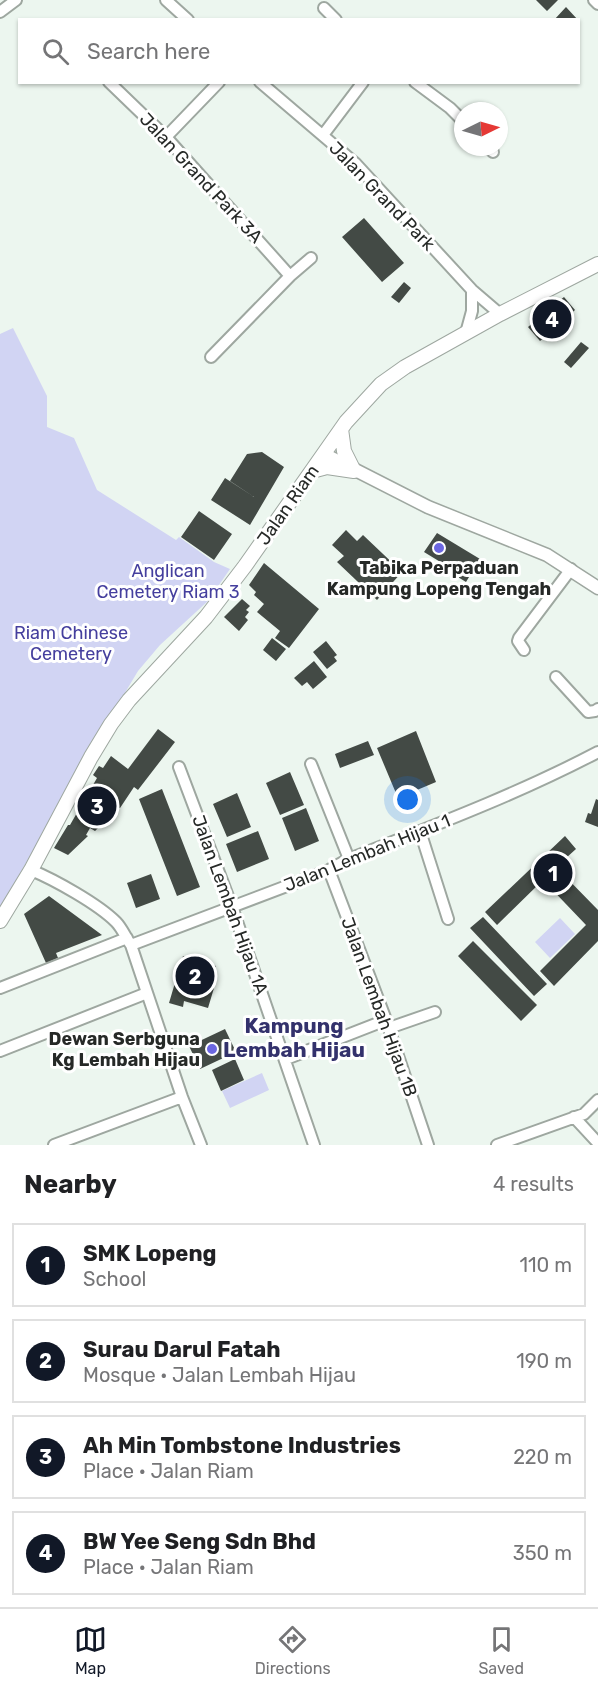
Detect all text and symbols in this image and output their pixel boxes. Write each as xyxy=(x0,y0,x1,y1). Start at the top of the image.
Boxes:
search box xyxy=(18,18,580,84)
icon: search xyxy=(39,35,72,68)
text: Search here xyxy=(87,38,210,65)
north arrow xyxy=(454,102,508,156)
street label: Jalan Grand Park 3A xyxy=(135,108,267,248)
street label: Jalan Grand Park xyxy=(324,137,440,256)
pin: 4 xyxy=(532,296,572,342)
street label: Jalan Riam xyxy=(252,461,324,549)
marker: Tabika Perpaduan Kampung Lopeng Tengah xyxy=(432,541,446,555)
place label: Tabika Perpaduan Kampung Lopeng Tengah xyxy=(327,557,551,600)
park label: Anglican Cemetery Riam 3 xyxy=(96,560,240,603)
park label: Riam Chinese Cemetery xyxy=(14,622,128,665)
pin: 3 xyxy=(78,784,116,828)
your location xyxy=(393,785,422,814)
street label: Jalan Lembah Hijau 1 xyxy=(281,810,453,896)
street label: Jalan Lembah Hijau 1A xyxy=(187,812,273,998)
pin: 1 xyxy=(534,850,572,896)
street label: Jalan Lembah Hijau 1B xyxy=(336,914,422,1100)
pin: 2 xyxy=(176,954,214,998)
district label: Kampung Lembah Hijau xyxy=(223,1013,365,1062)
place label: Dewan Serbguna Kg Lembah Hijau xyxy=(49,1028,200,1071)
marker: Dewan Serbguna Kg Lembah Hijau xyxy=(205,1042,219,1056)
text: Nearby xyxy=(24,1169,117,1200)
text: 4 results xyxy=(493,1172,574,1196)
text: SMK Lopeng xyxy=(83,1240,217,1267)
text: 1 xyxy=(41,1253,50,1277)
text: 110 m xyxy=(520,1253,572,1277)
text: School xyxy=(83,1267,146,1291)
text: Surau Darul Fatah xyxy=(83,1336,281,1363)
text: 2 xyxy=(39,1349,52,1373)
text: 190 m xyxy=(516,1349,572,1373)
text: Mosque · Jalan Lembah Hijau xyxy=(83,1363,356,1387)
text: Ah Min Tombstone Industries xyxy=(83,1432,401,1459)
text: 3 xyxy=(39,1445,52,1469)
text: 220 m xyxy=(513,1445,572,1469)
text: Place · Jalan Riam xyxy=(83,1459,254,1483)
text: BW Yee Seng Sdn Bhd xyxy=(83,1528,316,1555)
text: 4 xyxy=(39,1541,52,1565)
text: 350 m xyxy=(513,1541,572,1565)
text: Place · Jalan Riam xyxy=(83,1555,254,1579)
tab: Map xyxy=(74,1623,107,1678)
tab: Directions xyxy=(255,1623,331,1678)
tab: Saved xyxy=(478,1623,524,1678)

